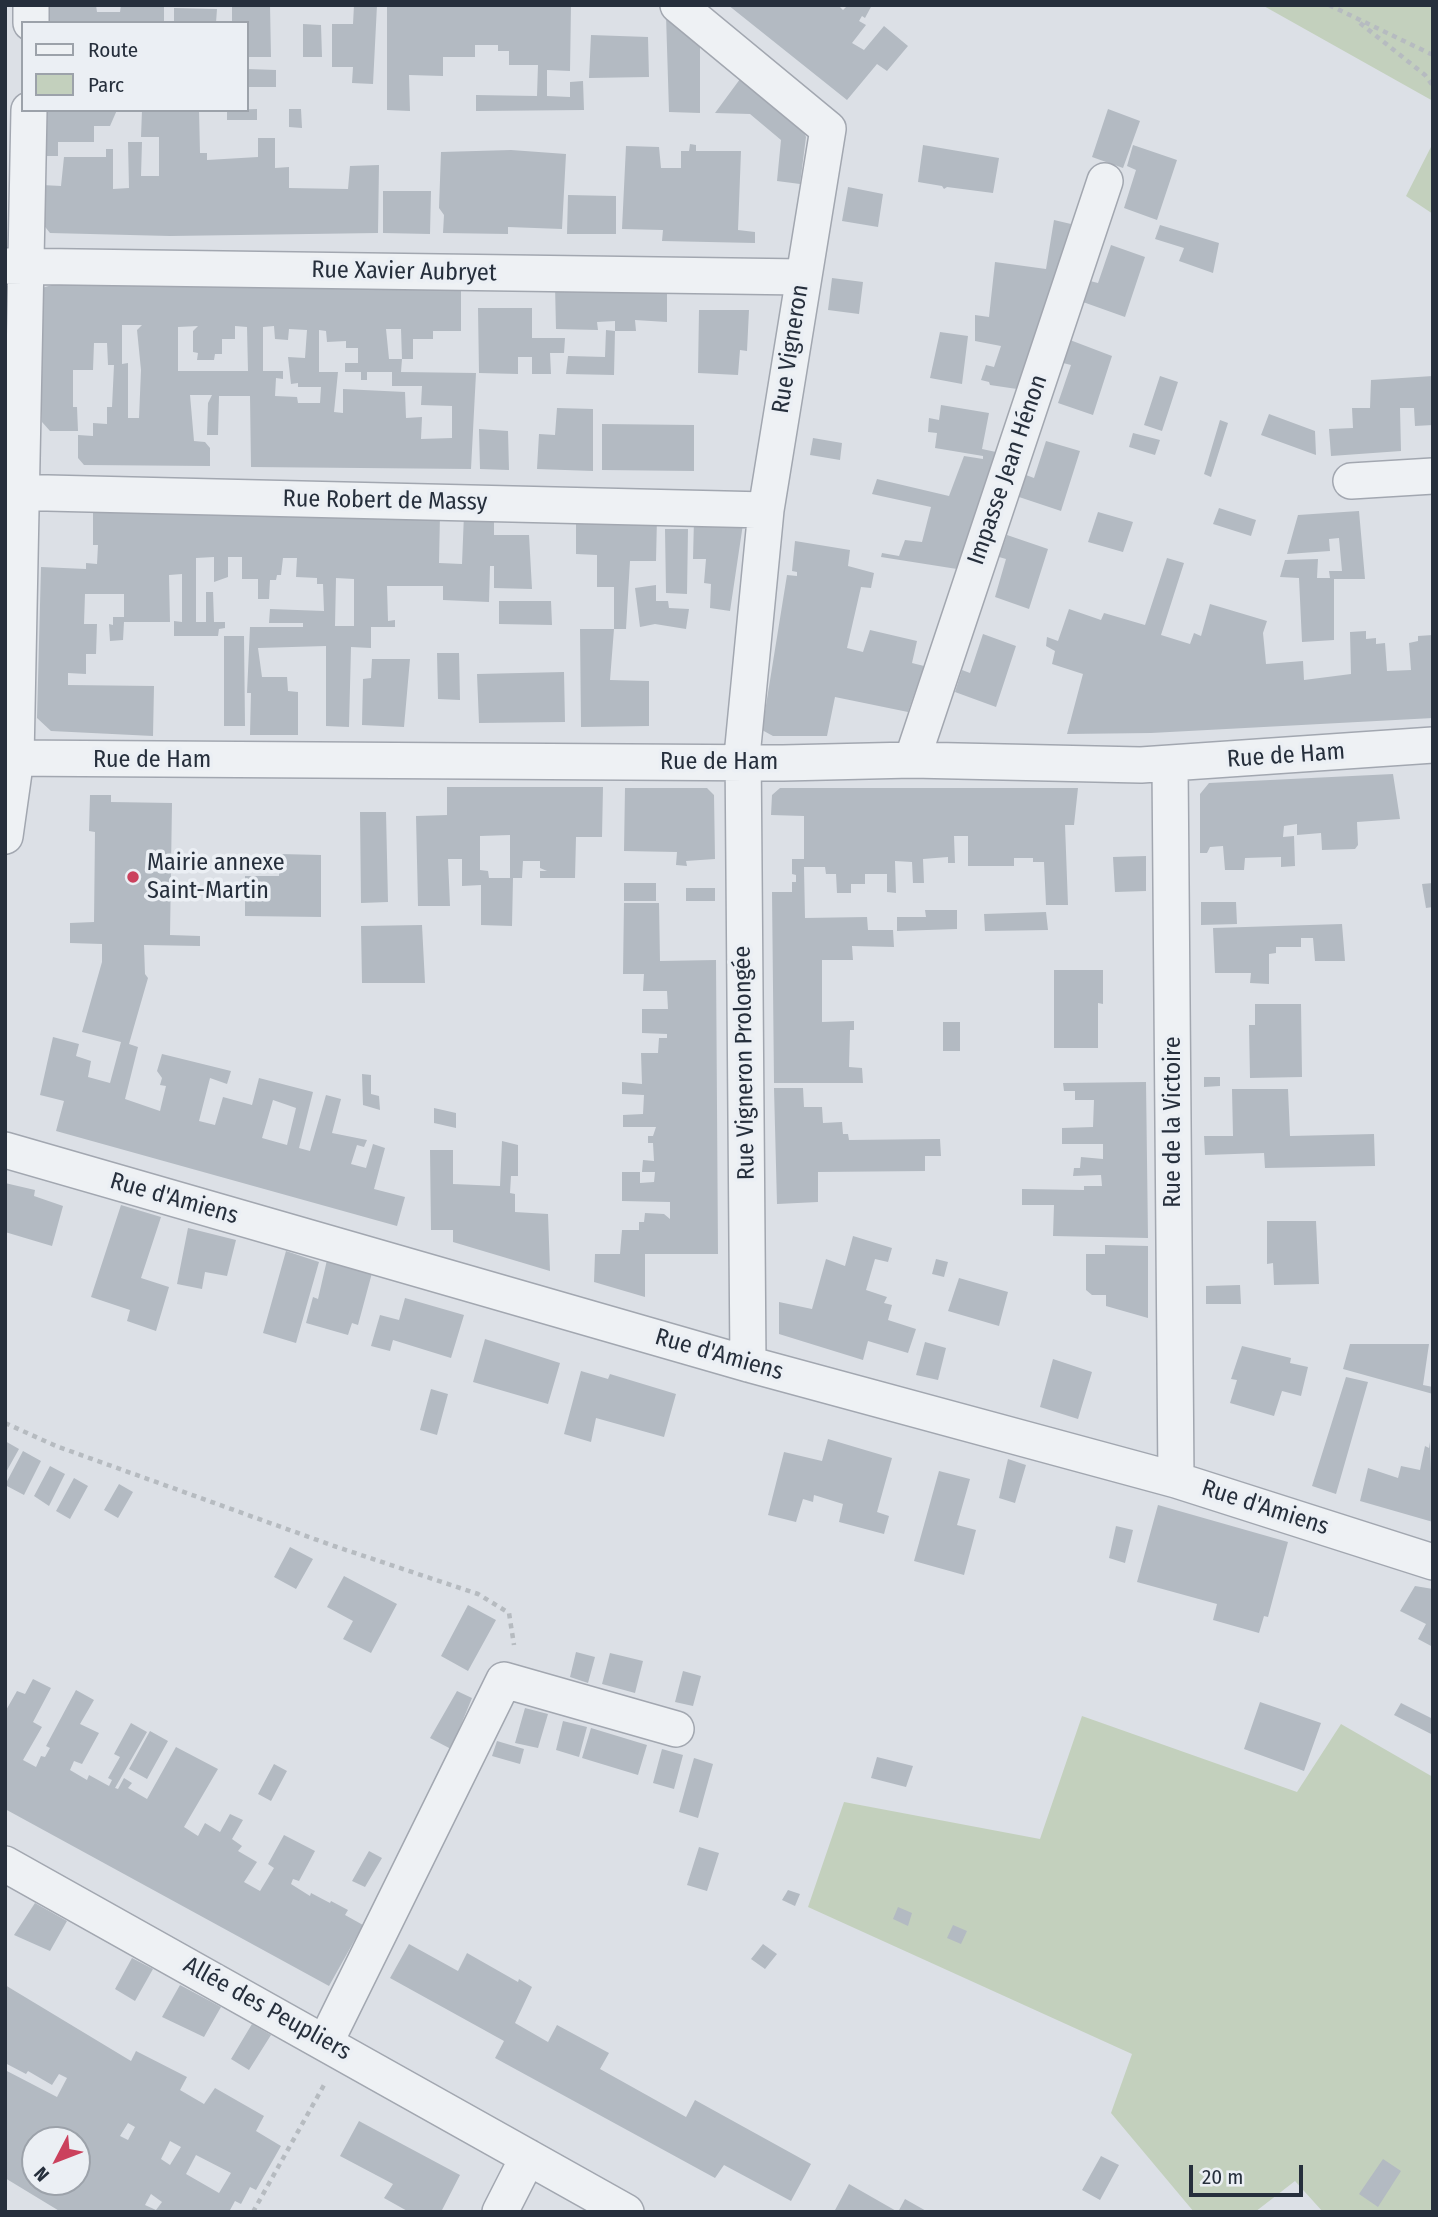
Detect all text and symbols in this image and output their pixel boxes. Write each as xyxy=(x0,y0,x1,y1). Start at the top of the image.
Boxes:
legend xyxy=(21,21,248,112)
text: Route xyxy=(88,37,138,63)
text: Parc xyxy=(88,72,124,98)
street label: Rue Xavier Aubryet xyxy=(311,256,497,288)
street label: Rue Vigneron xyxy=(767,282,815,416)
street label: Impasse Jean Hénon xyxy=(962,371,1054,569)
street label: Rue Robert de Massy xyxy=(282,485,488,517)
street label: Rue de Ham xyxy=(1226,738,1346,774)
street label: Rue de Ham xyxy=(93,746,211,774)
street label: Rue de Ham xyxy=(660,748,778,776)
place label: Mairie annexe Saint-Martin xyxy=(147,849,285,905)
marker: Mairie annexe Saint-Martin xyxy=(125,869,141,885)
street label: Rue Vigneron Prolongée xyxy=(729,946,761,1180)
street label: Rue de la Victoire xyxy=(1159,1036,1187,1208)
street label: Rue d'Amiens xyxy=(107,1167,241,1231)
street label: Rue d'Amiens xyxy=(652,1323,786,1387)
street label: Rue d'Amiens xyxy=(1198,1474,1332,1542)
street label: Allée des Peupliers xyxy=(178,1951,356,2067)
north arrow xyxy=(21,2126,91,2196)
scale bar xyxy=(1193,2150,1307,2194)
text: N xyxy=(29,2162,54,2186)
text: 20 m xyxy=(1202,2164,1243,2190)

